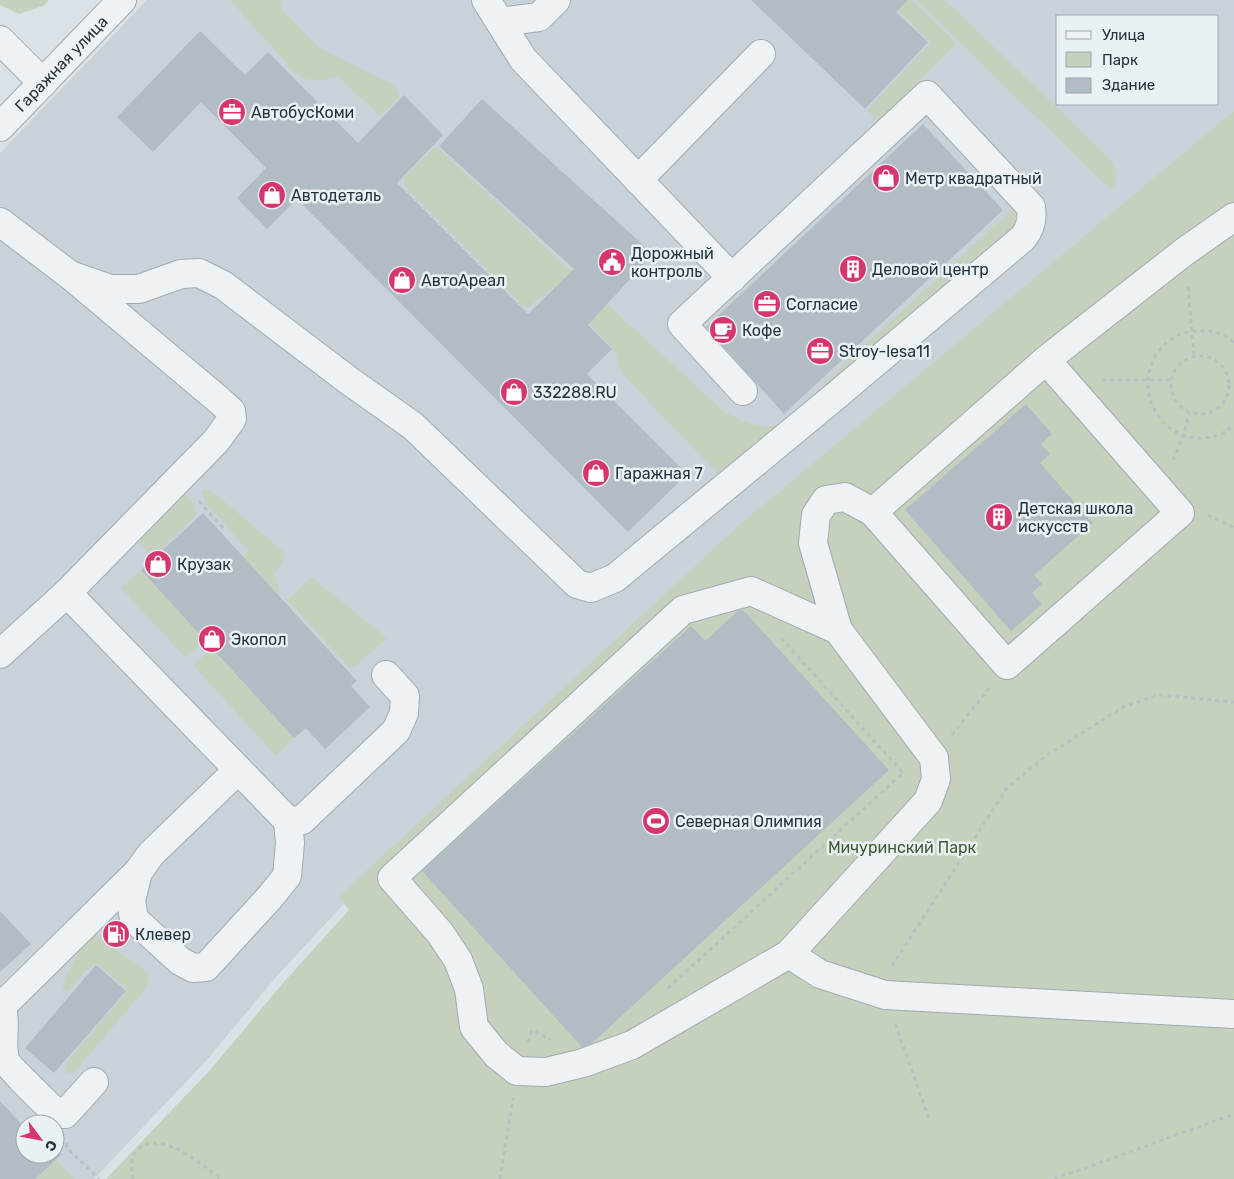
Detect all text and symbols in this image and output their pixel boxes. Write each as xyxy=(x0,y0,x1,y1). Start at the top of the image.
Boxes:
street label: Гаражная улица xyxy=(11,12,111,115)
legend xyxy=(1056,15,1219,105)
text: Улица xyxy=(1102,26,1145,44)
text: Парк xyxy=(1102,51,1138,69)
text: Здание xyxy=(1102,76,1155,94)
office icon: АвтобусКоми xyxy=(217,97,247,127)
place label: АвтобусКоми xyxy=(251,103,354,122)
shop icon: Метр квадратный xyxy=(871,163,901,193)
place label: Метр квадратный xyxy=(905,169,1042,188)
shop icon: Автодеталь xyxy=(257,180,287,210)
place label: Автодеталь xyxy=(291,186,381,205)
place label: Дорожный контроль xyxy=(631,244,714,281)
public building icon: Дорожный контроль xyxy=(597,247,627,277)
building icon: Деловой центр xyxy=(838,254,868,284)
place label: Деловой центр xyxy=(872,260,989,279)
shop icon: АвтоАреал xyxy=(387,265,417,295)
place label: АвтоАреал xyxy=(421,271,505,290)
office icon: Согласие xyxy=(752,289,782,319)
place label: Согласие xyxy=(786,295,858,314)
cafe icon: Кофе xyxy=(708,315,738,345)
place label: Кофе xyxy=(742,321,781,340)
office icon: Stroy-lesa11 xyxy=(805,336,835,366)
place label: Stroy-lesa11 xyxy=(839,342,930,361)
shop icon: 332288.RU xyxy=(499,377,529,407)
place label: 332288.RU xyxy=(533,383,617,402)
shop icon: Гаражная 7 xyxy=(581,458,611,488)
place label: Гаражная 7 xyxy=(615,464,703,483)
place label: Детская школа искусств xyxy=(1018,499,1133,536)
building icon: Детская школа искусств xyxy=(984,502,1014,532)
shop icon: Крузак xyxy=(143,549,173,579)
place label: Крузак xyxy=(177,555,231,574)
shop icon: Экопол xyxy=(197,624,227,654)
place label: Экопол xyxy=(231,630,286,649)
sports icon: Северная Олимпия xyxy=(641,806,671,836)
place label: Северная Олимпия xyxy=(675,812,822,831)
park label: Мичуринский Парк xyxy=(828,838,977,857)
fuel station icon: Клевер xyxy=(101,919,131,949)
place label: Клевер xyxy=(135,925,191,944)
north arrow xyxy=(15,1114,65,1164)
text: С xyxy=(41,1137,60,1154)

